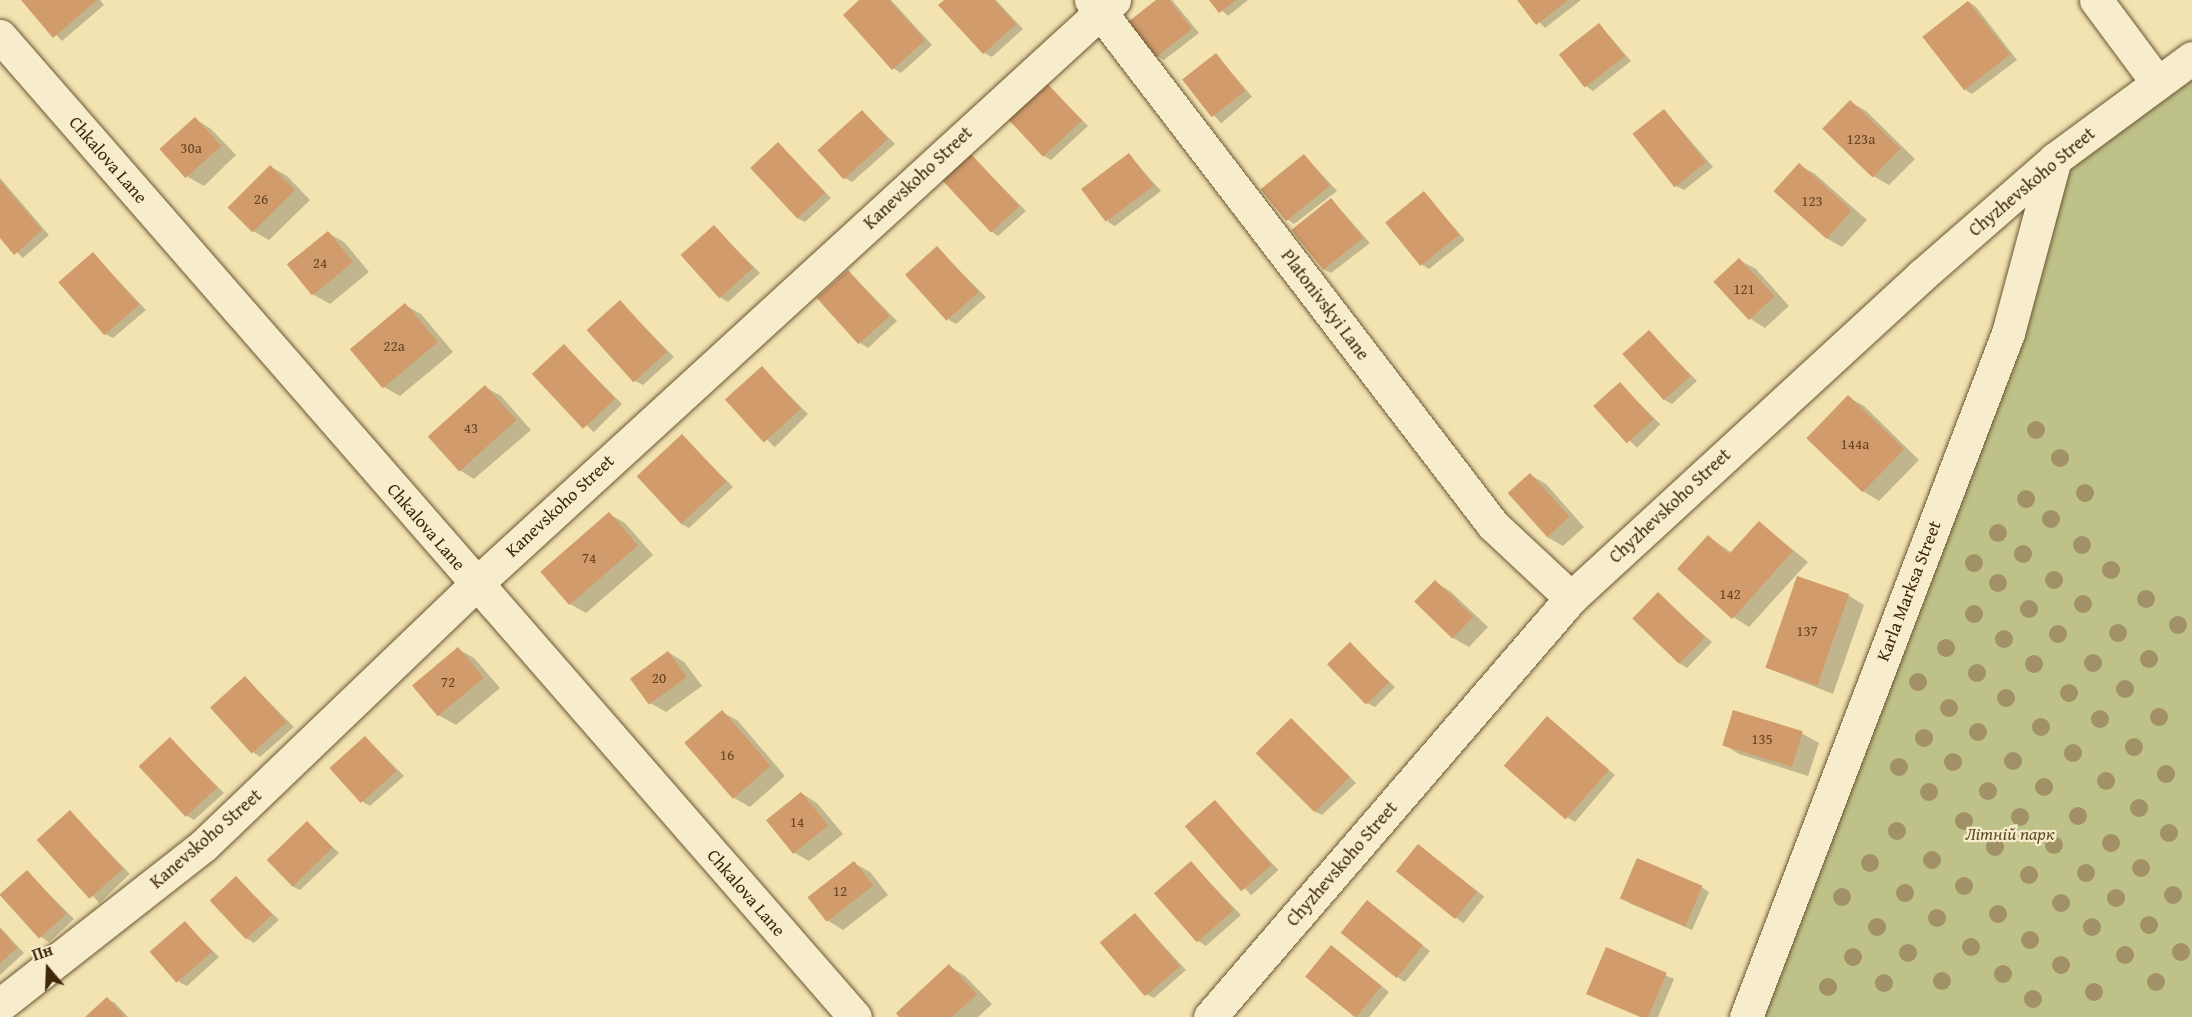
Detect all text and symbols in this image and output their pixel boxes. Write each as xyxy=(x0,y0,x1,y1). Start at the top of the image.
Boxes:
street label: Chkalova Lane xyxy=(64,112,152,208)
street label: Kanevskoho Street xyxy=(859,122,977,234)
street label: Chyzhevskoho Street xyxy=(1964,123,2100,241)
house number: 123а xyxy=(1847,130,1875,148)
house number: 30а xyxy=(180,139,202,157)
house number: 26 xyxy=(254,190,268,208)
house number: 123 xyxy=(1801,192,1823,210)
street label: Platonivskyi Lane xyxy=(1276,245,1374,365)
house number: 24 xyxy=(313,254,327,272)
house number: 121 xyxy=(1733,280,1755,298)
house number: 22а xyxy=(383,337,405,355)
house number: 43 xyxy=(464,419,478,437)
house number: 144а xyxy=(1841,435,1869,453)
street label: Chyzhevskoho Street xyxy=(1605,444,1735,568)
street label: Kanevskoho Street xyxy=(501,450,619,562)
street label: Chkalova Lane xyxy=(382,479,470,575)
street label: Karla Marksa Street xyxy=(1872,518,1946,664)
house number: 74 xyxy=(582,549,596,567)
house number: 142 xyxy=(1719,585,1741,603)
house number: 137 xyxy=(1796,622,1818,640)
house number: 20 xyxy=(652,669,666,687)
house number: 72 xyxy=(441,673,455,691)
house number: 135 xyxy=(1751,730,1773,748)
house number: 16 xyxy=(720,746,734,764)
street label: Kanevskoho Street xyxy=(146,785,266,893)
street label: Chyzhevskoho Street xyxy=(1282,797,1402,931)
house number: 14 xyxy=(790,813,804,831)
park label: Літній парк xyxy=(1965,823,2055,845)
street label: Chkalova Lane xyxy=(702,845,790,941)
house number: 12 xyxy=(833,882,847,900)
text: Пн xyxy=(28,937,56,967)
north arrow xyxy=(18,939,78,999)

